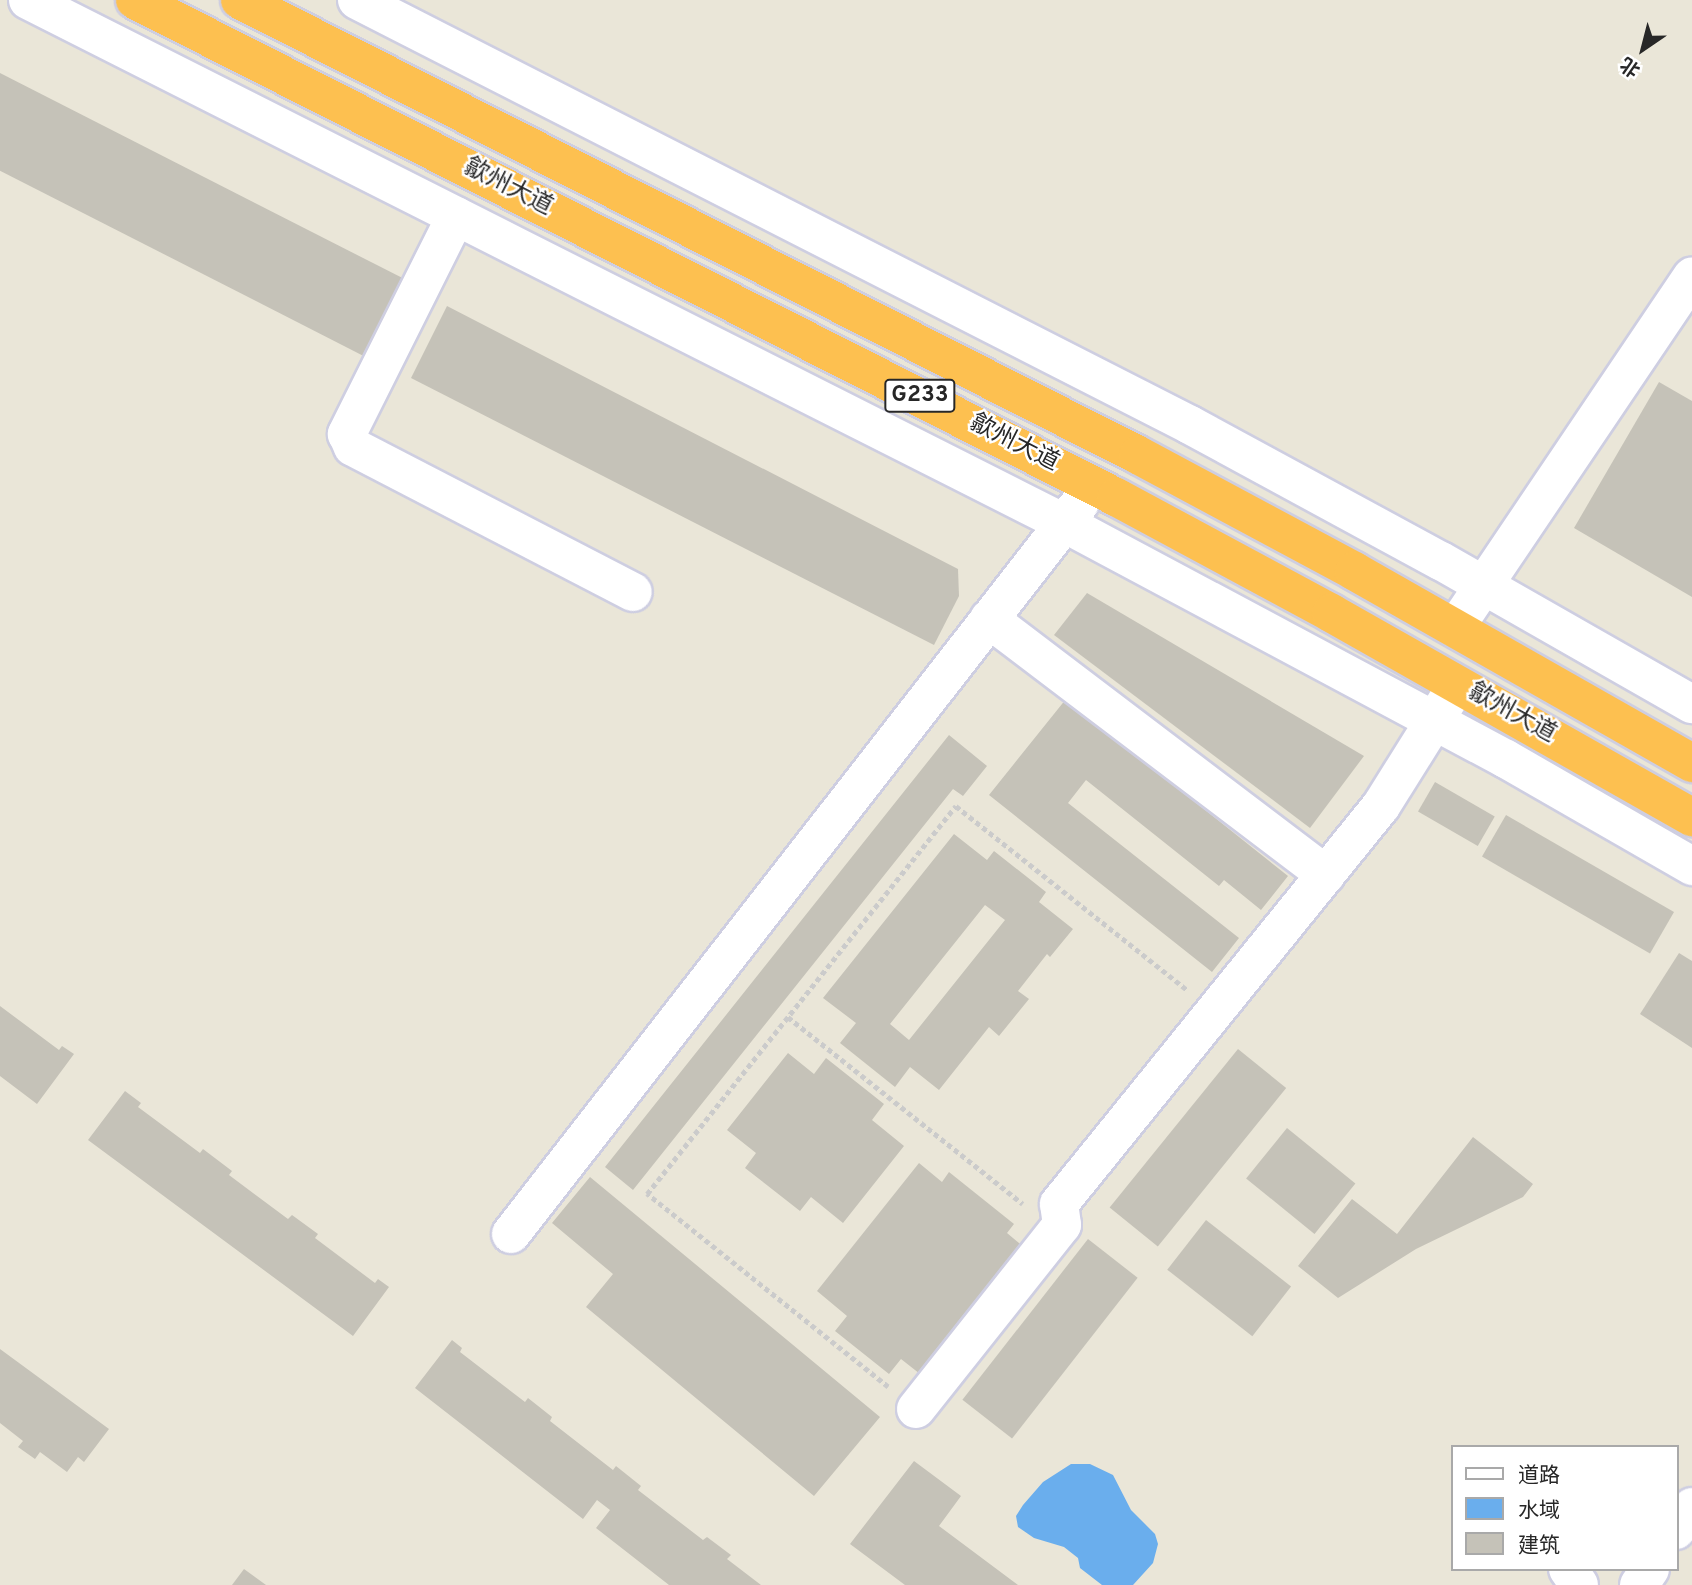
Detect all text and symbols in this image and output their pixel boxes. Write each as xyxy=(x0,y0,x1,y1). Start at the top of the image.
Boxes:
north arrow xyxy=(1608,14,1678,84)
text: 北 xyxy=(1616,51,1646,81)
street label: 歙州大道 xyxy=(459,153,557,223)
road number: G233 xyxy=(883,376,957,416)
street label: 歙州大道 xyxy=(965,409,1063,479)
street label: 歙州大道 xyxy=(1463,678,1561,750)
legend xyxy=(1450,1445,1678,1571)
text: 道路 xyxy=(1518,1463,1560,1490)
text: 水域 xyxy=(1518,1498,1560,1525)
text: 建筑 xyxy=(1518,1533,1560,1560)

